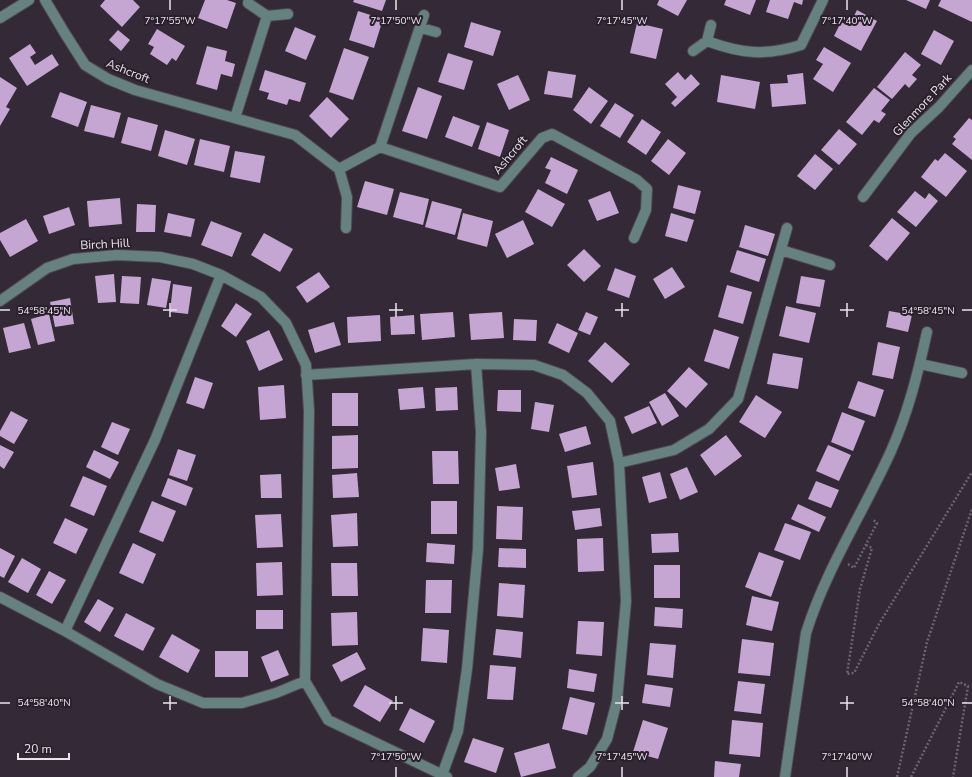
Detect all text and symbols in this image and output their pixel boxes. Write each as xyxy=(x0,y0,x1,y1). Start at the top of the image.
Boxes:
text: 7°17'55"W xyxy=(145,14,195,28)
text: 7°17'50"W xyxy=(371,14,421,28)
text: 7°17'45"W xyxy=(597,14,647,28)
text: 7°17'40"W xyxy=(822,14,872,28)
street label: Ashcroft xyxy=(104,55,153,87)
street label: Glenmore Park xyxy=(889,70,956,140)
street label: Ashcroft xyxy=(489,132,531,178)
street label: Birch Hill xyxy=(80,235,131,253)
text: 54°58'45"N xyxy=(17,304,71,318)
text: 54°58'45"N xyxy=(901,304,955,318)
text: 54°58'40"N xyxy=(17,696,71,710)
text: 54°58'40"N xyxy=(901,696,955,710)
scale bar xyxy=(18,735,69,761)
text: 20 m xyxy=(24,741,52,757)
text: 7°17'50"W xyxy=(371,750,421,764)
text: 7°17'45"W xyxy=(597,750,647,764)
text: 7°17'40"W xyxy=(822,750,872,764)

